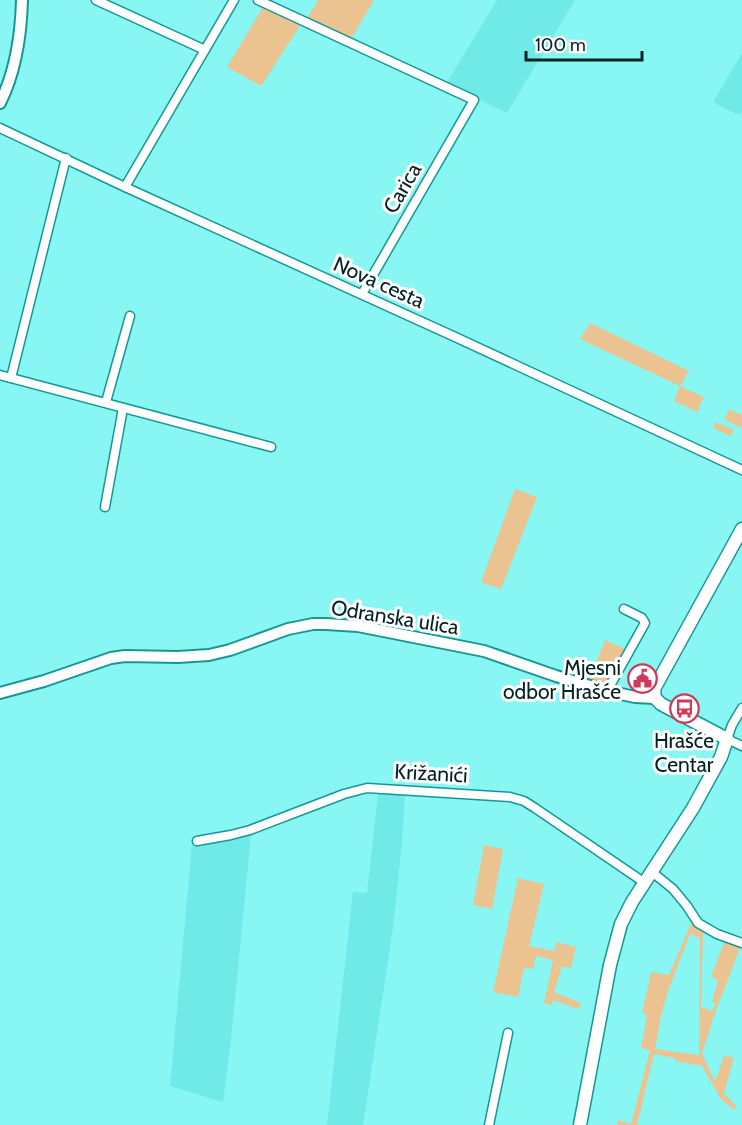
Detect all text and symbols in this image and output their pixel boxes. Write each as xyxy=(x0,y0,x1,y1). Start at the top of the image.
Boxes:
scale bar xyxy=(526,24,642,62)
text: 100 m xyxy=(535,34,586,56)
street label: Carica xyxy=(378,158,426,218)
street label: Nova cesta xyxy=(330,251,428,313)
street label: Odranska ulica xyxy=(329,595,461,639)
place label: Mjesni odbor Hrašće xyxy=(503,655,621,704)
public building icon: Mjesni odbor Hrašće xyxy=(626,663,658,695)
bus stop icon: Hrašće Centar xyxy=(668,693,700,725)
place label: Hrašće Centar xyxy=(654,728,714,777)
street label: Križanići xyxy=(394,759,468,787)

